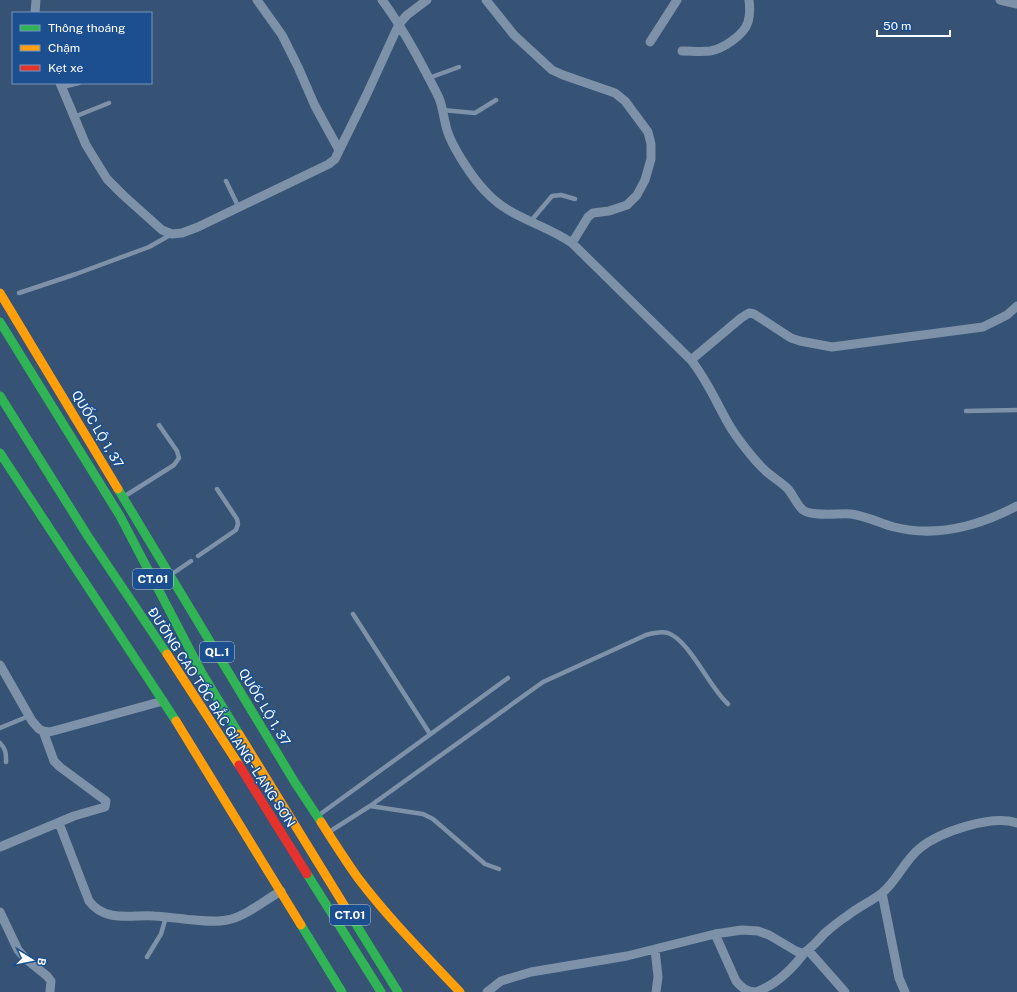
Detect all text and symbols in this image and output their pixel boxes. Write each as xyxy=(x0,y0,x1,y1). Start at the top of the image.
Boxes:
legend xyxy=(12,12,152,84)
scale bar xyxy=(877,12,950,38)
text: 50 m xyxy=(883,19,911,33)
text: Thông thoáng xyxy=(48,21,125,35)
text: Chậm xyxy=(48,41,80,55)
text: Kẹt xe xyxy=(48,61,83,75)
street label: QUỐC LỘ 1, 37 xyxy=(69,387,128,471)
road number: CT.01 xyxy=(133,569,173,589)
street label: ĐƯỜNG CAO TỐC BẮC GIANG - LẠNG SƠN xyxy=(145,604,300,830)
road number: QL.1 xyxy=(200,642,234,662)
street label: QUỐC LỘ 1, 37 xyxy=(236,665,295,749)
road number: CT.01 xyxy=(330,905,370,925)
north arrow xyxy=(12,940,52,980)
text: B xyxy=(35,957,48,967)

